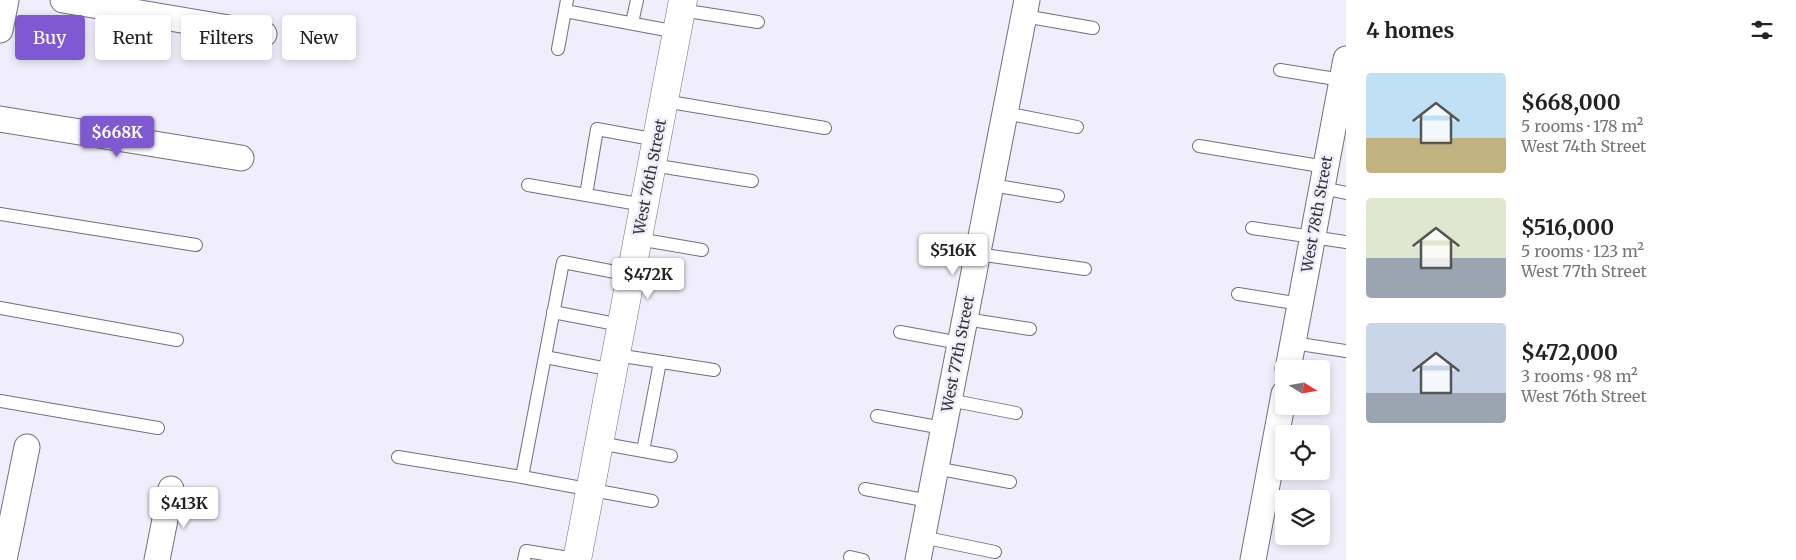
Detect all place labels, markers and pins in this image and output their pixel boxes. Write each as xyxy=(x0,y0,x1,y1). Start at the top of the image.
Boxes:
pin: $668K xyxy=(82,116,152,158)
pin: $516K xyxy=(918,234,988,276)
pin: $472K xyxy=(613,258,683,300)
pin: $413K xyxy=(149,486,219,529)

